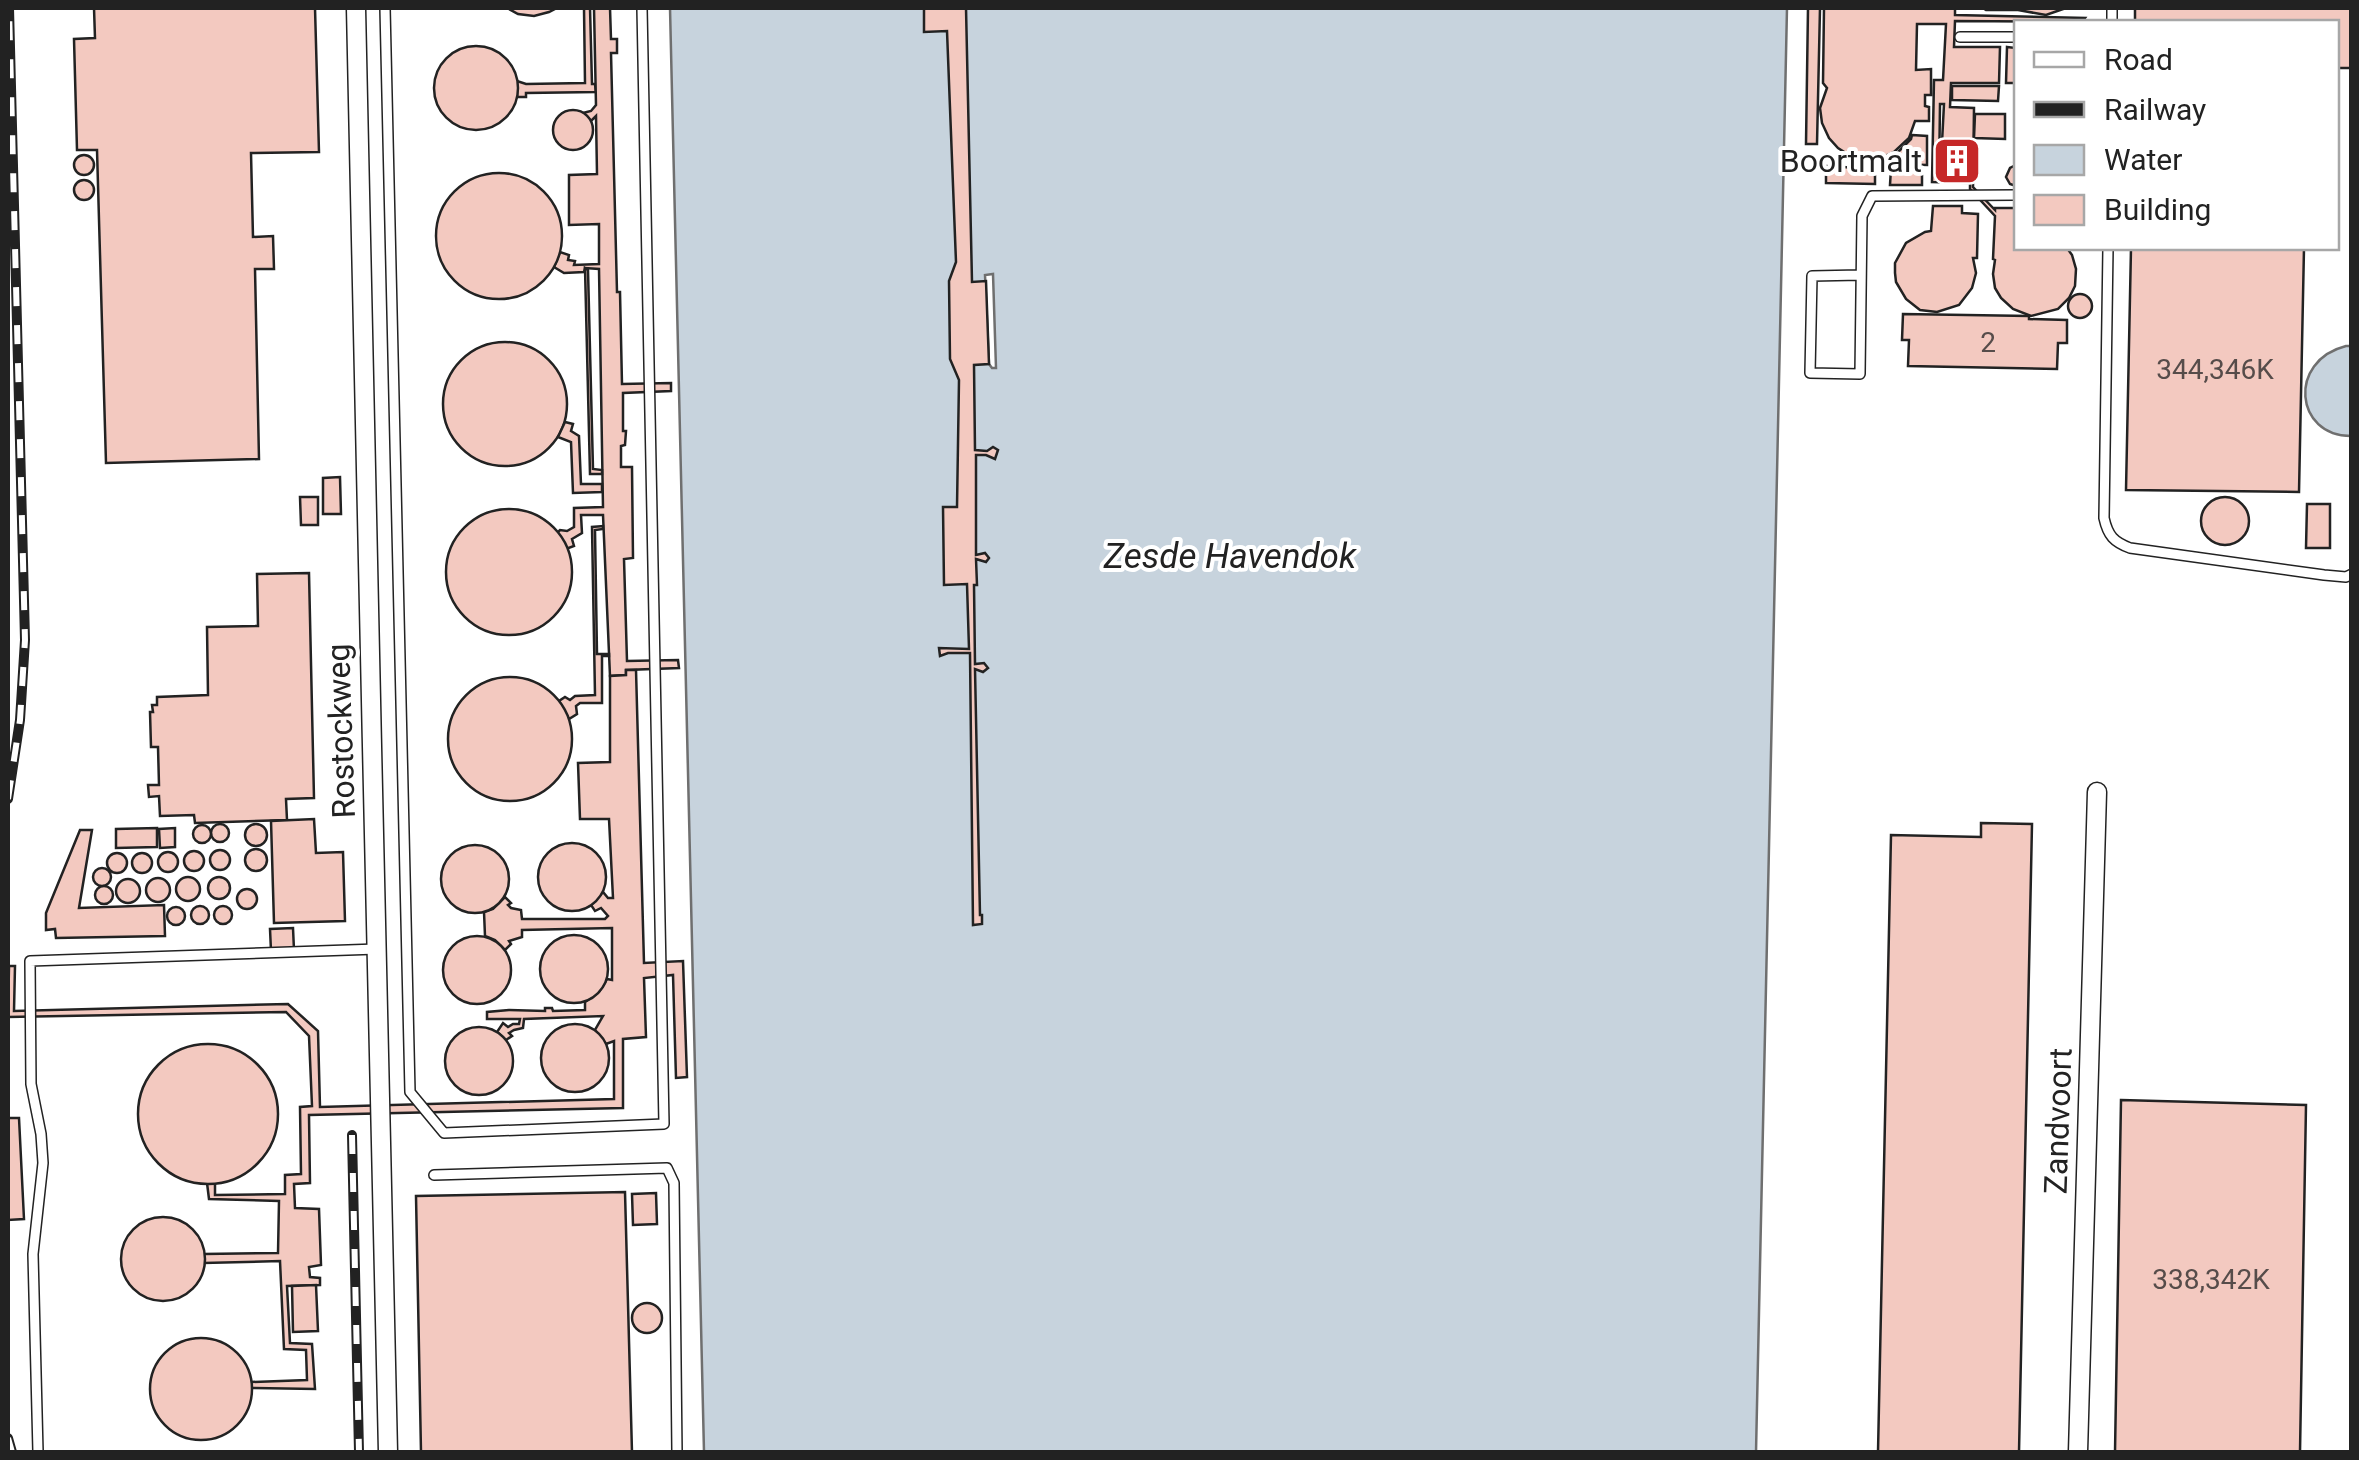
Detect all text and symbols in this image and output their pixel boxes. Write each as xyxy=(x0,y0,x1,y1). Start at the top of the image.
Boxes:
legend xyxy=(2014,20,2339,250)
text: Road xyxy=(2104,42,2173,77)
text: Railway xyxy=(2104,92,2206,127)
building icon: Boortmalt xyxy=(1931,135,1983,187)
place label: Boortmalt xyxy=(1780,142,1922,180)
text: Water xyxy=(2104,142,2182,177)
text: Building xyxy=(2104,192,2211,227)
house number: 2 xyxy=(1980,326,1996,359)
house number: 344,346K xyxy=(2156,353,2274,386)
water label: Zesde Havendok xyxy=(1103,536,1357,577)
street label: Rostockweg xyxy=(319,643,363,819)
street label: Zandvoort xyxy=(2036,1047,2080,1195)
house number: 338,342K xyxy=(2152,1263,2270,1296)

